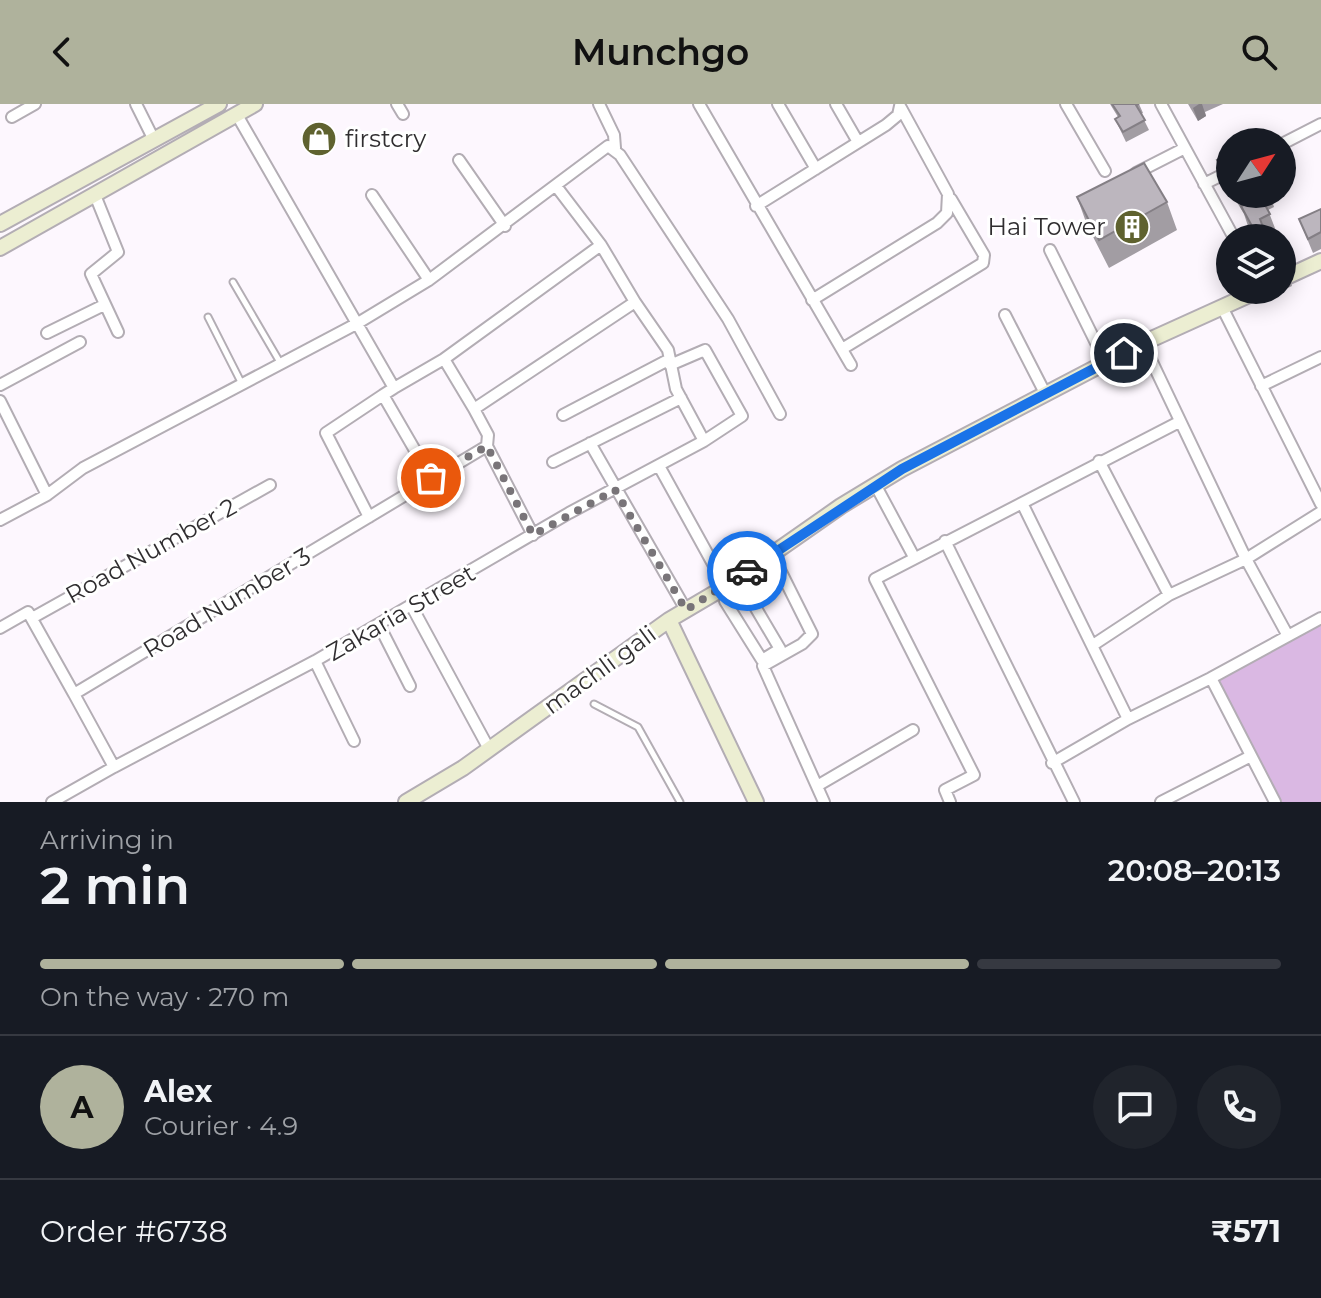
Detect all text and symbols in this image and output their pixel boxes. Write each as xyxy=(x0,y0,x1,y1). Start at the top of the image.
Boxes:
icon: back xyxy=(40,30,84,74)
text: Munchgo xyxy=(572,30,749,74)
icon: search xyxy=(1237,30,1281,74)
shop icon: firstcry xyxy=(300,120,338,158)
place label: firstcry xyxy=(345,124,426,153)
north arrow xyxy=(1216,128,1296,208)
map controls xyxy=(1216,128,1296,304)
building icon: Hai Tower xyxy=(1113,208,1151,246)
place label: Hai Tower xyxy=(988,212,1106,241)
button: layers xyxy=(1216,224,1296,304)
pin xyxy=(1090,319,1158,387)
icon: home xyxy=(1102,331,1146,375)
pin xyxy=(397,444,465,512)
icon: bag xyxy=(409,456,453,500)
street label: Road Number 2 xyxy=(60,492,241,609)
courier xyxy=(707,531,787,611)
street label: Road Number 3 xyxy=(138,541,316,664)
icon: car xyxy=(725,549,769,593)
street label: Zakaria Street xyxy=(321,558,481,667)
street label: machli gali xyxy=(538,619,662,720)
text: Arriving in xyxy=(40,824,174,856)
text: 20:08–20:13 xyxy=(1108,852,1281,889)
text: 2 min xyxy=(40,854,190,917)
text: On the way · 270 m xyxy=(40,981,289,1013)
button: chat xyxy=(1093,1065,1177,1149)
button: phone xyxy=(1197,1065,1281,1149)
text: Alex xyxy=(144,1073,212,1110)
text: A xyxy=(71,1089,93,1126)
text: Courier · 4.9 xyxy=(144,1110,298,1142)
text: Order #6738 xyxy=(40,1213,228,1250)
text: ₹571 xyxy=(1211,1213,1281,1250)

